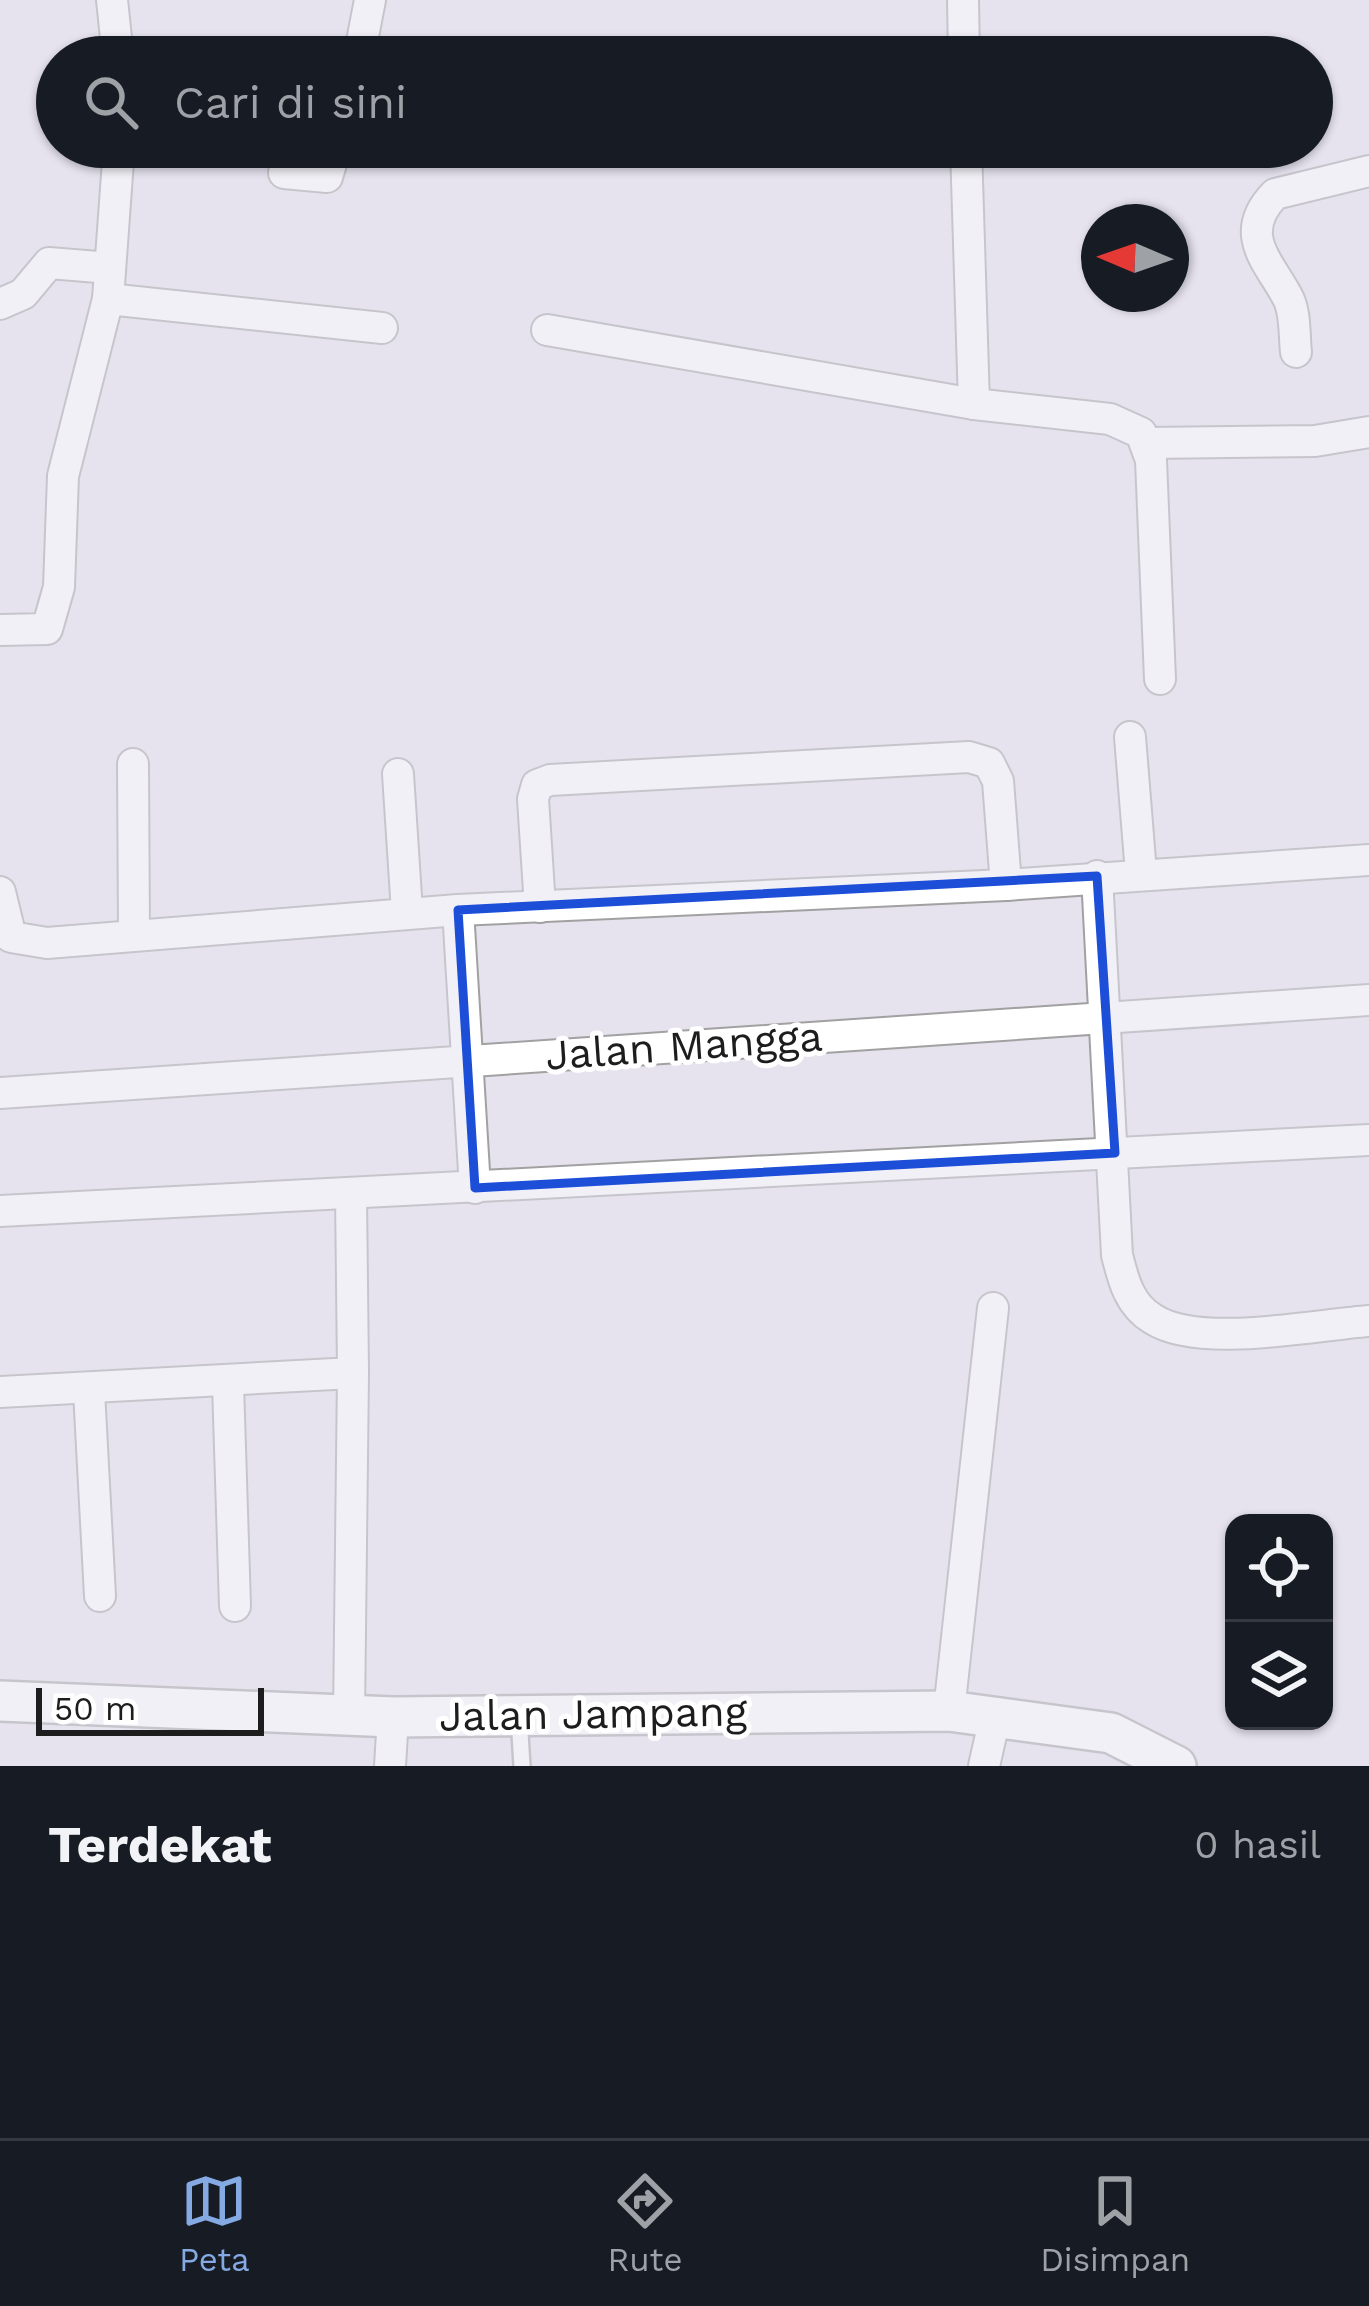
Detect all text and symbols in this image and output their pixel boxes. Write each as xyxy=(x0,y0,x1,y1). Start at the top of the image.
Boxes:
search box xyxy=(36,36,1333,168)
icon: search xyxy=(78,69,144,135)
text: Cari di sini xyxy=(174,76,407,129)
north arrow xyxy=(1081,204,1189,312)
street label: Jalan Mangga xyxy=(544,1011,824,1080)
map controls xyxy=(1225,1514,1333,1730)
button: locate xyxy=(1225,1514,1333,1622)
button: layers xyxy=(1225,1622,1333,1730)
scale bar xyxy=(36,1682,264,1735)
street label: Jalan Jampang xyxy=(439,1686,748,1741)
text: 50 m xyxy=(54,1689,136,1728)
text: Terdekat xyxy=(48,1815,272,1874)
text: 0 hasil xyxy=(1194,1822,1321,1867)
tab: Peta xyxy=(179,2168,250,2279)
tab: Rute xyxy=(608,2168,682,2279)
tab: Disimpan xyxy=(1040,2168,1190,2279)

